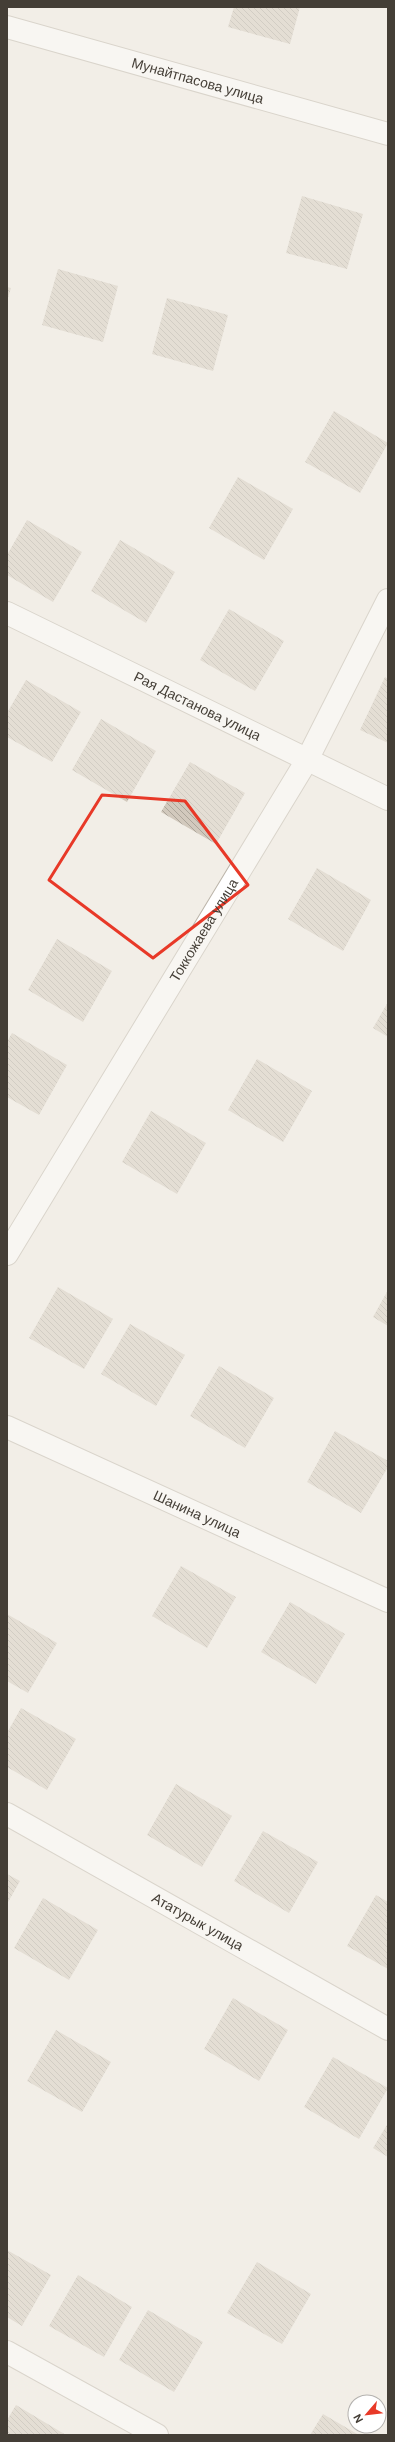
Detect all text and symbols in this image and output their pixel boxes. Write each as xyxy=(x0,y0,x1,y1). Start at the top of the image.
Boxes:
street label: Мунайтпасова улица xyxy=(130,53,266,108)
street label: Рая Дастанова улица xyxy=(131,667,264,745)
street label: Токкожаева улица xyxy=(166,875,242,985)
street label: Шанина улица xyxy=(151,1486,244,1542)
street label: Ататурык улица xyxy=(149,1889,247,1955)
north arrow xyxy=(347,2394,387,2434)
text: N xyxy=(350,2412,366,2426)

